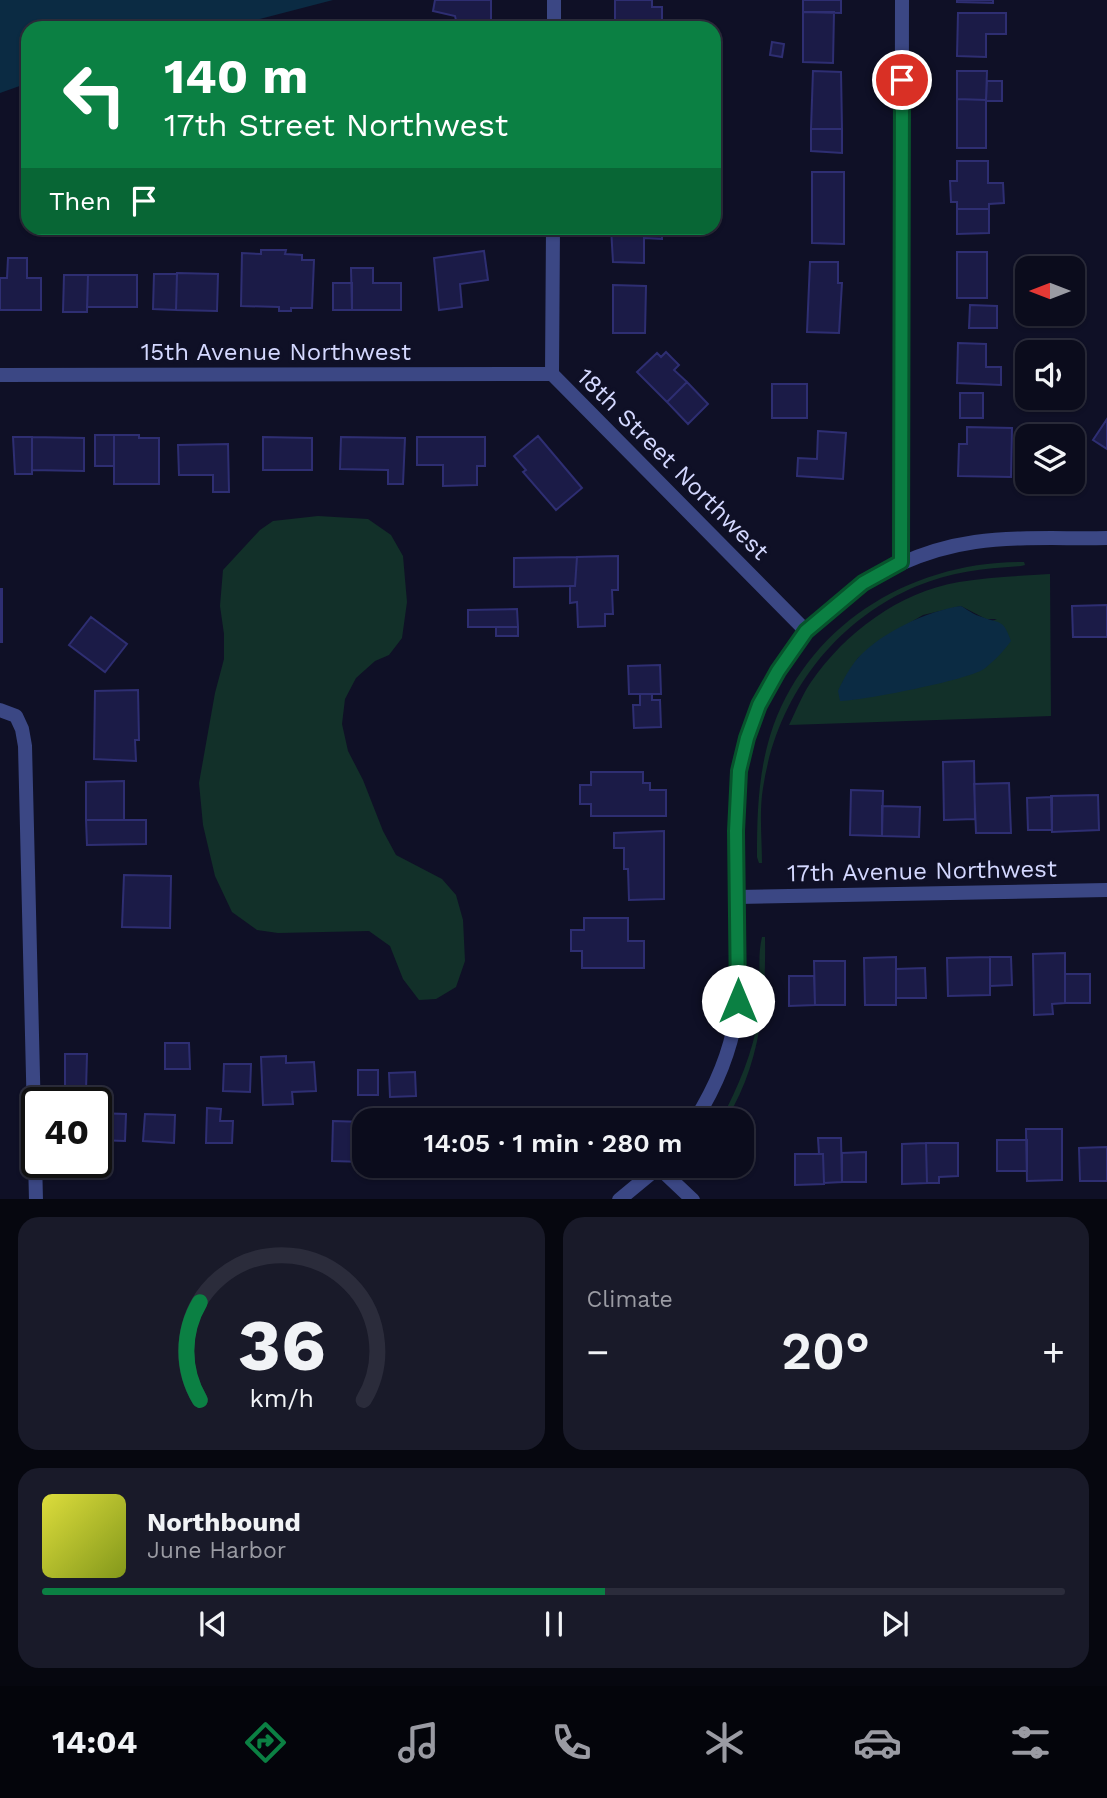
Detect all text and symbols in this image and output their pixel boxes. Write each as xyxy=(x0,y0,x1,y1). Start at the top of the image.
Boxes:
text: 140 m xyxy=(164,47,308,105)
icon: left xyxy=(49,49,140,140)
pin xyxy=(872,50,932,110)
icon: arrive xyxy=(883,61,921,99)
text: 17th Street Northwest xyxy=(164,106,508,144)
icon: arrive xyxy=(125,182,163,220)
text: Then xyxy=(49,186,111,216)
north arrow xyxy=(1015,256,1085,326)
map controls xyxy=(1015,256,1085,494)
street label: 15th Avenue Northwest xyxy=(141,338,411,366)
button: sound xyxy=(1015,340,1085,410)
street label: 18th Street Northwest xyxy=(571,362,775,566)
button: layers xyxy=(1015,424,1085,494)
street label: 17th Avenue Northwest xyxy=(787,855,1057,887)
position arrow xyxy=(701,964,775,1038)
speed limit sign: 40 xyxy=(21,1087,112,1178)
text: 14:05 · 1 min · 280 m xyxy=(424,1128,682,1158)
text: Climate xyxy=(587,1286,673,1313)
text: 36 xyxy=(237,1302,325,1388)
text: 20° xyxy=(781,1321,870,1382)
text: − xyxy=(587,1330,609,1374)
text: + xyxy=(1042,1330,1065,1374)
text: km/h xyxy=(249,1383,313,1412)
text: Northbound xyxy=(147,1507,301,1537)
text: June Harbor xyxy=(147,1537,286,1564)
icon: previous xyxy=(194,1605,232,1643)
icon: pause xyxy=(535,1605,573,1643)
icon: next xyxy=(876,1605,914,1643)
icon: directions xyxy=(241,1718,290,1767)
icon: music xyxy=(394,1718,443,1767)
icon: phone xyxy=(547,1718,596,1767)
icon: climate xyxy=(700,1718,749,1767)
icon: car xyxy=(853,1718,902,1767)
icon: filters xyxy=(1006,1718,1055,1767)
text: 14:04 xyxy=(52,1723,137,1761)

